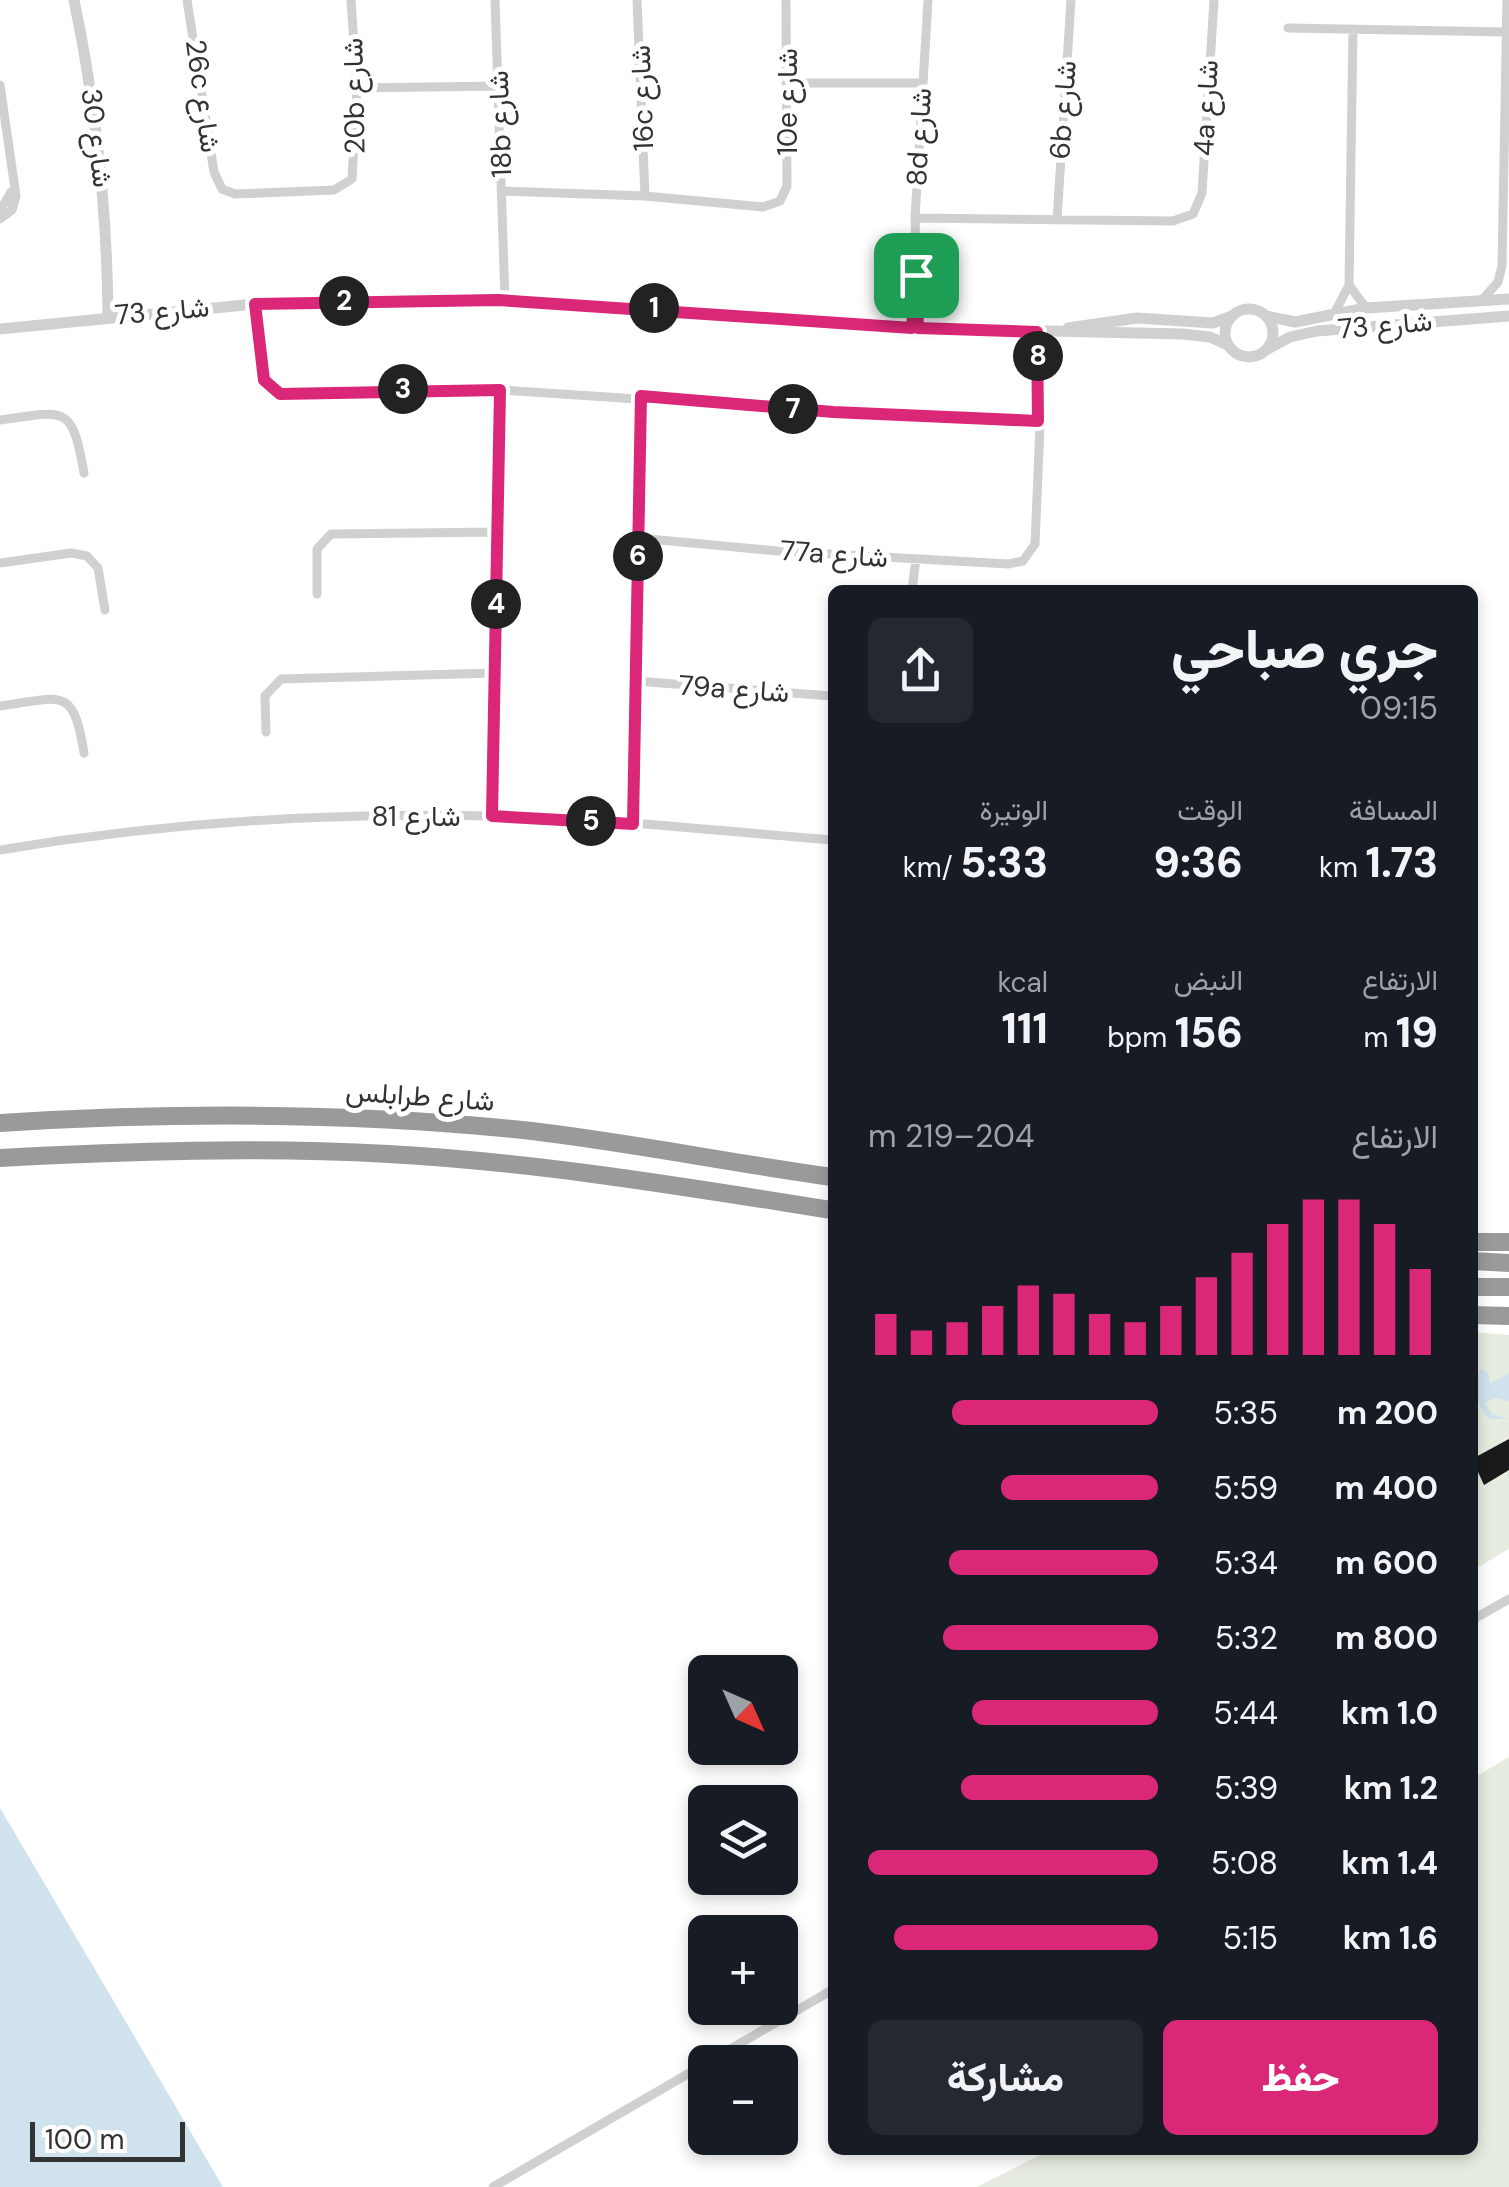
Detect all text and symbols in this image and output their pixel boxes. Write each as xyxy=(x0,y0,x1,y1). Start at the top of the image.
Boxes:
street label: 26c شارع xyxy=(177,37,229,155)
street label: 20b شارع xyxy=(334,38,374,154)
street label: 16c شارع xyxy=(622,44,662,152)
street label: 10e شارع xyxy=(769,48,806,156)
street label: 6b شارع xyxy=(1041,59,1085,161)
street label: 4a شارع xyxy=(1185,59,1227,157)
street label: 18b شارع xyxy=(480,70,520,178)
street label: شارع 30 xyxy=(73,86,121,190)
street label: 8d شارع xyxy=(898,87,940,187)
pin xyxy=(874,233,959,318)
icon: arrive xyxy=(889,248,944,303)
pin: 2 xyxy=(319,276,369,326)
text: 2 xyxy=(336,282,352,319)
pin: 1 xyxy=(629,283,679,333)
street label: شارع 73 xyxy=(113,288,211,334)
text: 1 xyxy=(649,289,659,326)
street label: شارع 73 xyxy=(1336,302,1434,348)
pin: 8 xyxy=(1013,331,1063,381)
text: 8 xyxy=(1029,337,1047,374)
pin: 3 xyxy=(378,364,428,414)
text: 3 xyxy=(395,370,411,407)
pin: 7 xyxy=(768,384,818,434)
text: 7 xyxy=(785,390,801,427)
pin: 6 xyxy=(613,531,663,581)
street label: 77a شارع xyxy=(779,532,889,576)
text: 6 xyxy=(629,537,647,574)
pin: 4 xyxy=(471,579,521,629)
text: 4 xyxy=(487,585,505,622)
text: جري صباحي xyxy=(1171,613,1438,685)
button: share xyxy=(868,618,973,723)
street label: 79a شارع xyxy=(677,667,791,711)
text: 09:15 xyxy=(1360,687,1438,729)
text: الوتيرة xyxy=(980,792,1048,829)
text: الوقت xyxy=(1177,792,1243,829)
text: المسافة xyxy=(1349,792,1438,829)
pin: 5 xyxy=(566,796,616,846)
street label: شارع 81 xyxy=(372,798,460,835)
text: 5 xyxy=(582,802,600,839)
text: 5:33 xyxy=(960,835,1048,890)
text: 9:36 xyxy=(1153,835,1243,890)
text: 1.73 xyxy=(1365,835,1438,890)
text: /km xyxy=(903,849,960,886)
text: km xyxy=(1319,849,1365,886)
text: النبض xyxy=(1174,962,1243,999)
text: الارتفاع xyxy=(1362,962,1438,999)
text: kcal xyxy=(997,964,1048,1001)
text: 111 xyxy=(1002,1001,1048,1056)
text: 156 xyxy=(1175,1005,1243,1060)
text: 19 xyxy=(1396,1005,1438,1060)
text: bpm xyxy=(1107,1019,1175,1056)
text: m xyxy=(1363,1019,1396,1056)
street label: شارع طرابلس xyxy=(344,1072,496,1120)
text: 204–219 m xyxy=(868,1115,1034,1157)
text: الارتفاع xyxy=(1351,1116,1438,1158)
text: 5:35 xyxy=(1214,1392,1278,1434)
text: 200 m xyxy=(1337,1392,1438,1434)
text: 5:59 xyxy=(1213,1467,1278,1509)
text: 400 m xyxy=(1334,1467,1438,1509)
text: 5:34 xyxy=(1214,1542,1278,1584)
text: 600 m xyxy=(1335,1542,1438,1584)
text: 5:32 xyxy=(1215,1617,1278,1659)
text: 800 m xyxy=(1335,1617,1438,1659)
north arrow xyxy=(688,1655,798,1765)
map controls xyxy=(688,1655,798,2155)
text: 5:44 xyxy=(1213,1692,1278,1734)
text: 1.0 km xyxy=(1341,1692,1438,1734)
text: 5:39 xyxy=(1214,1767,1278,1809)
text: 1.2 km xyxy=(1344,1767,1438,1809)
button: layers xyxy=(688,1785,798,1895)
text: 5:08 xyxy=(1211,1842,1278,1884)
text: 1.4 km xyxy=(1341,1842,1438,1884)
button: + xyxy=(688,1915,798,2025)
text: 5:15 xyxy=(1223,1917,1278,1959)
text: 1.6 km xyxy=(1343,1917,1438,1959)
button: مشاركة xyxy=(868,2020,1143,2135)
button: حفظ xyxy=(1163,2020,1438,2135)
button: − xyxy=(688,2045,798,2155)
scale bar xyxy=(30,2117,185,2162)
text: 100 m xyxy=(45,2121,124,2158)

